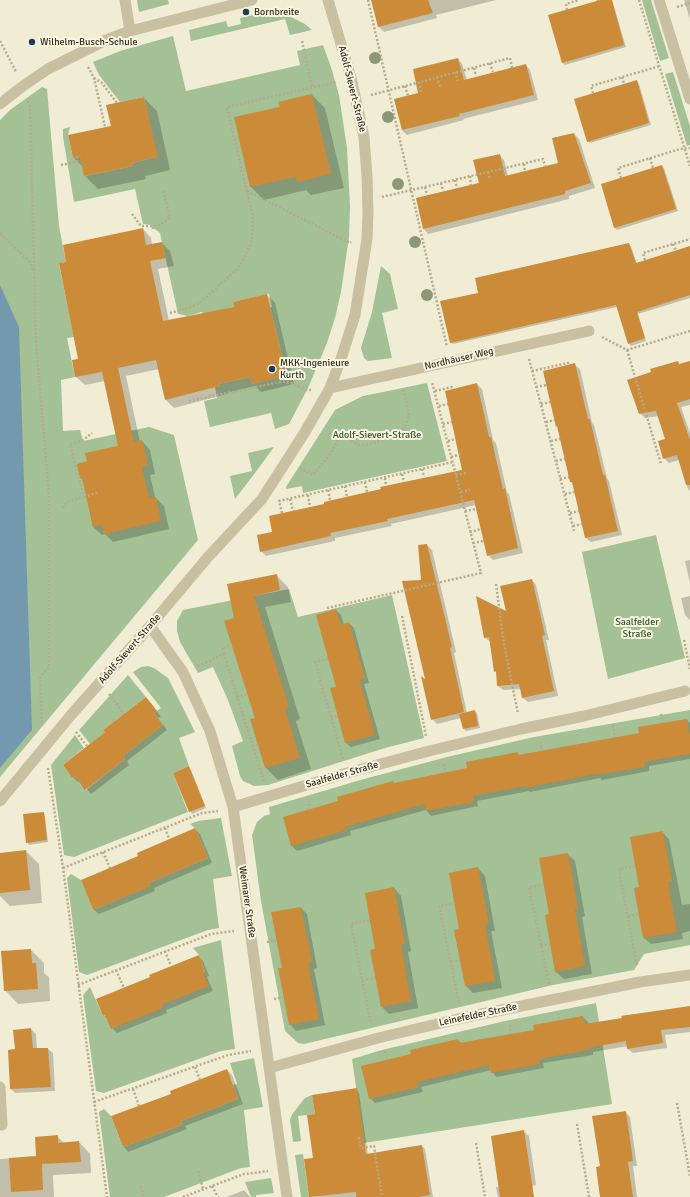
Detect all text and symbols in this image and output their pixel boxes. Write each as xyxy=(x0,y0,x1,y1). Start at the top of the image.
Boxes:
place label: Bornbreite xyxy=(254,6,299,18)
marker: Bornbreite xyxy=(241,7,251,17)
place label: Wilhelm-Busch-Schule xyxy=(40,36,138,48)
marker: Wilhelm-Busch-Schule xyxy=(27,37,37,47)
street label: Adolf-Sievert-Straße xyxy=(335,44,369,134)
street label: Nordhäuser Weg xyxy=(423,345,495,373)
place label: MKK-Ingenieure Kurth xyxy=(280,357,349,380)
marker: MKK-Ingenieure Kurth xyxy=(267,364,277,374)
park label: Adolf-Sievert-Straße xyxy=(333,429,421,441)
street label: Adolf-Sievert-Straße xyxy=(96,612,164,686)
park label: Saalfelder Straße xyxy=(615,616,659,640)
street label: Saalfelder Straße xyxy=(304,759,380,791)
street label: Weimarer Straße xyxy=(236,865,258,939)
street label: Leinefelder Straße xyxy=(438,1001,518,1029)

